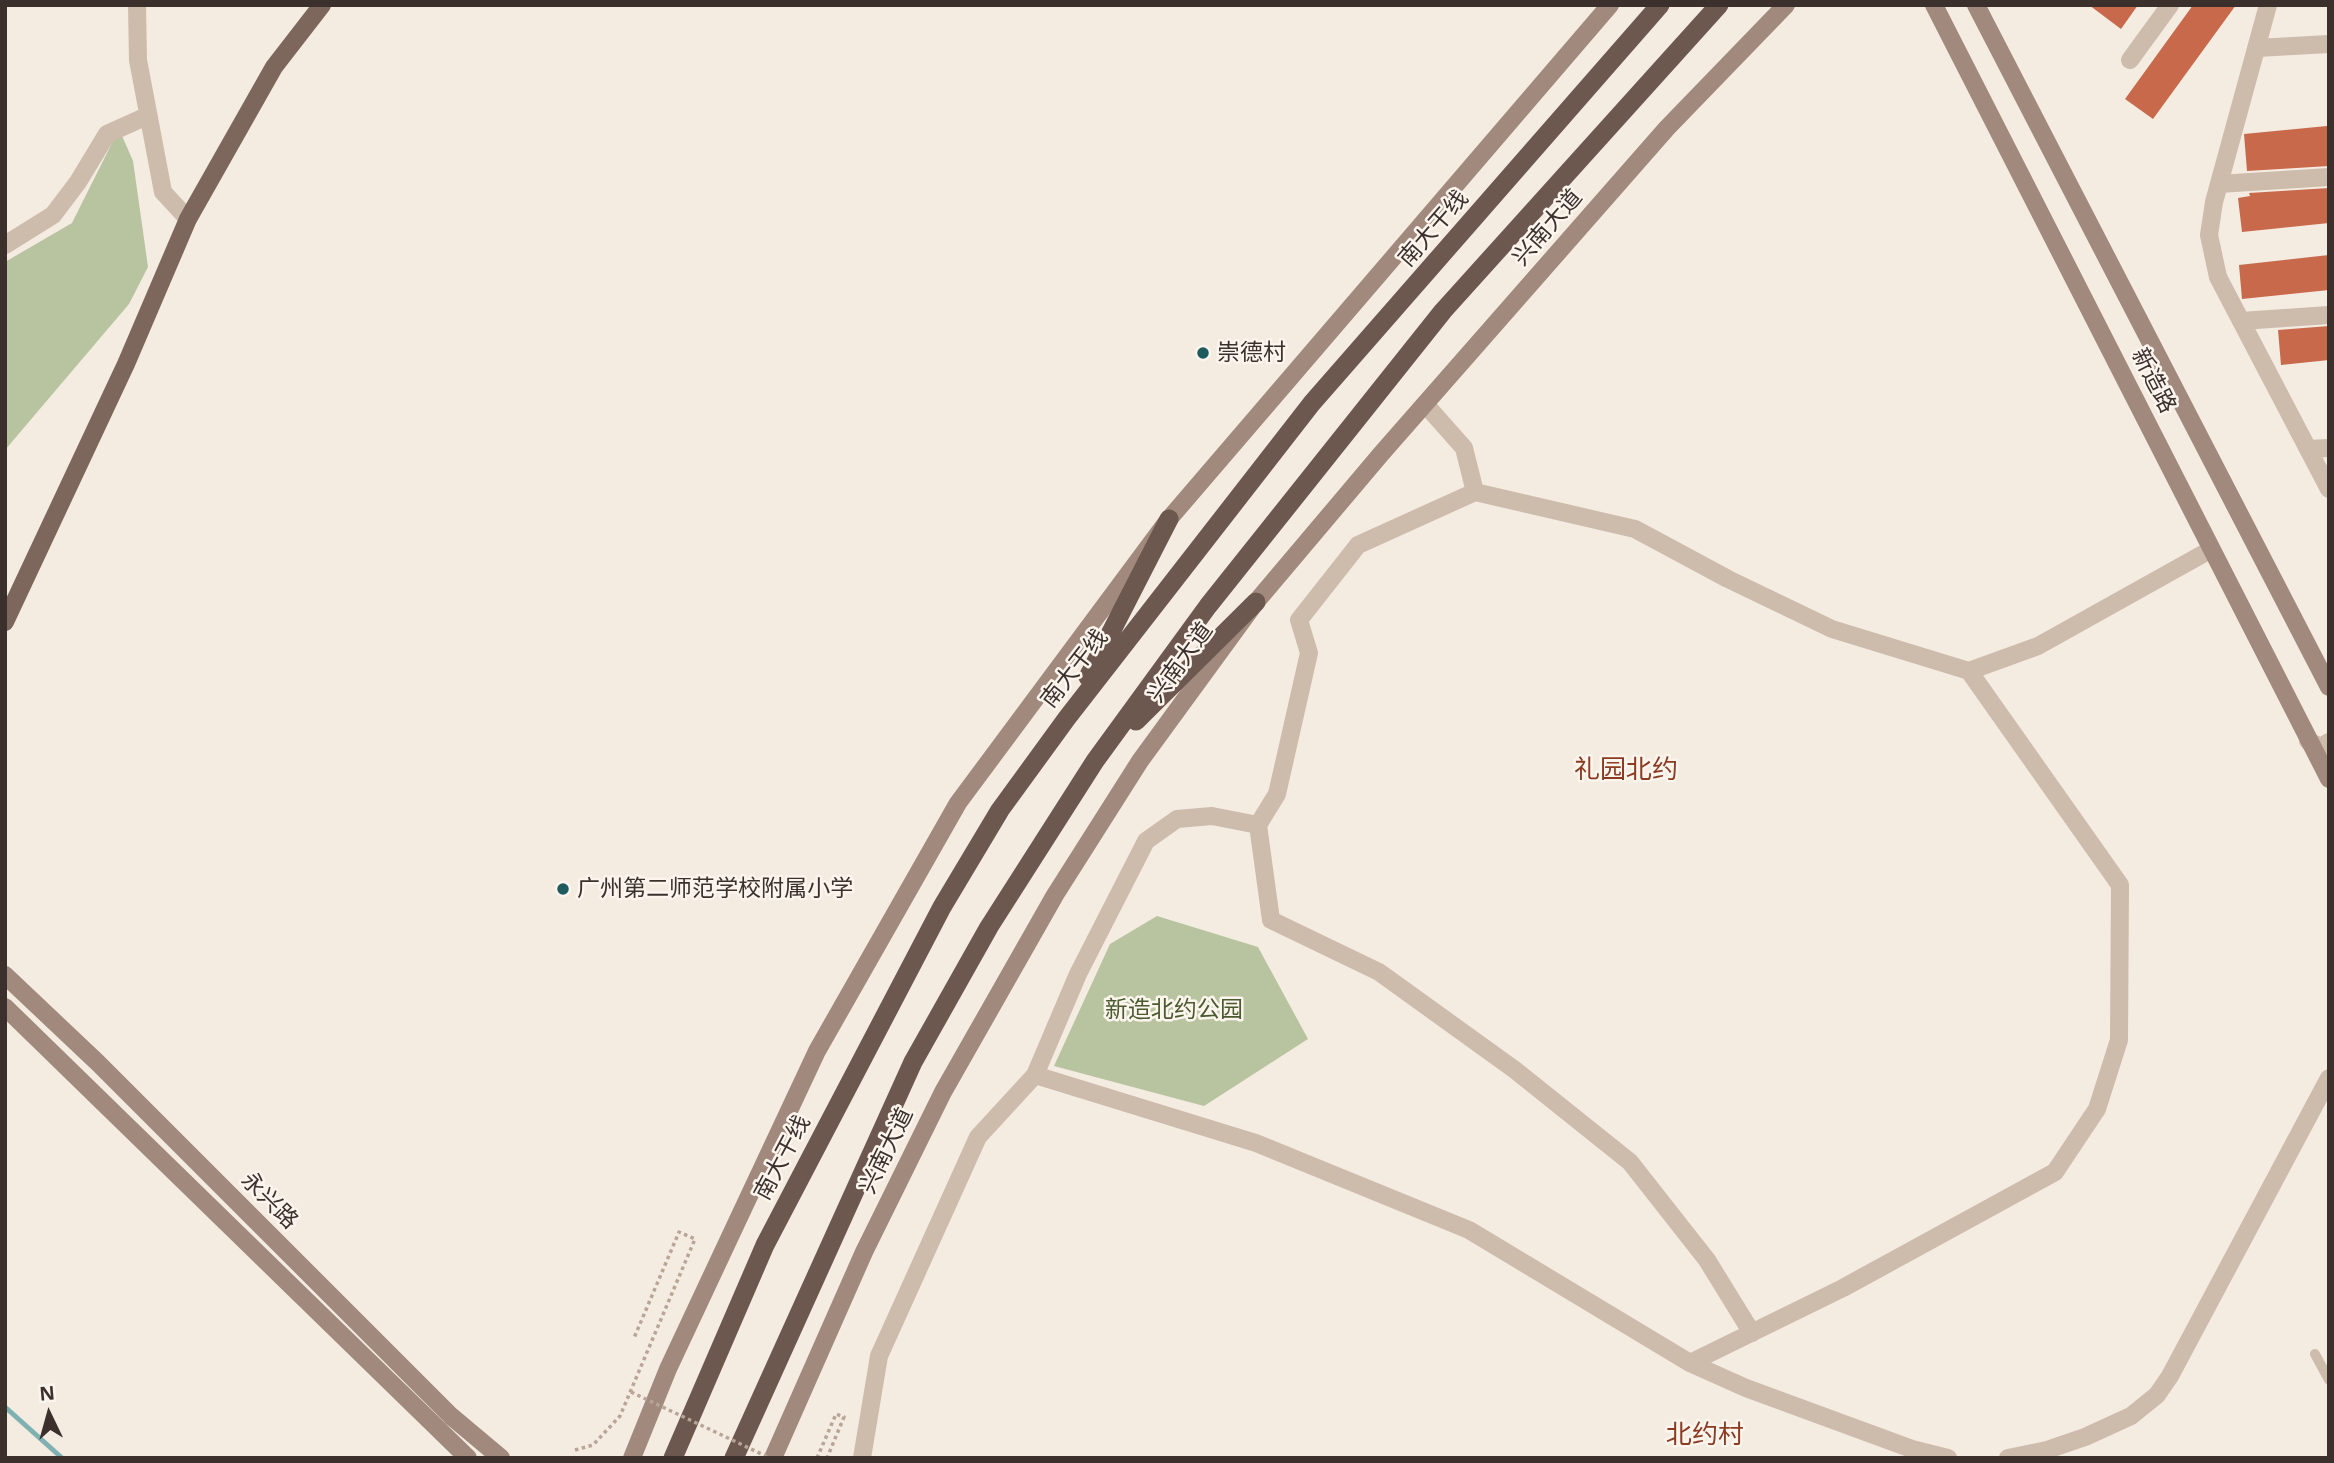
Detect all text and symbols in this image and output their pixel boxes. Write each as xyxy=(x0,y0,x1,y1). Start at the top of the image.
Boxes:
street label: 兴南大道 xyxy=(1507,184,1589,272)
street label: 南大干线 xyxy=(1393,185,1475,273)
place label: 崇德村 xyxy=(1217,339,1286,367)
street label: 新造路 xyxy=(2125,344,2181,418)
marker: 崇德村 xyxy=(1195,345,1211,361)
street label: 兴南大道 xyxy=(1143,618,1219,708)
street label: 南大干线 xyxy=(1036,624,1114,714)
district label: 礼园北约 xyxy=(1574,755,1678,787)
place label: 广州第二师范学校附属小学 xyxy=(577,875,853,903)
marker: 广州第二师范学校附属小学 xyxy=(555,881,571,897)
park label: 新造北约公园 xyxy=(1105,996,1243,1024)
street label: 兴南大道 xyxy=(854,1104,920,1198)
street label: 南大干线 xyxy=(749,1111,817,1205)
street label: 永兴路 xyxy=(235,1167,303,1235)
north arrow xyxy=(14,1379,84,1449)
text: N xyxy=(38,1379,56,1407)
district label: 北约村 xyxy=(1666,1420,1744,1452)

